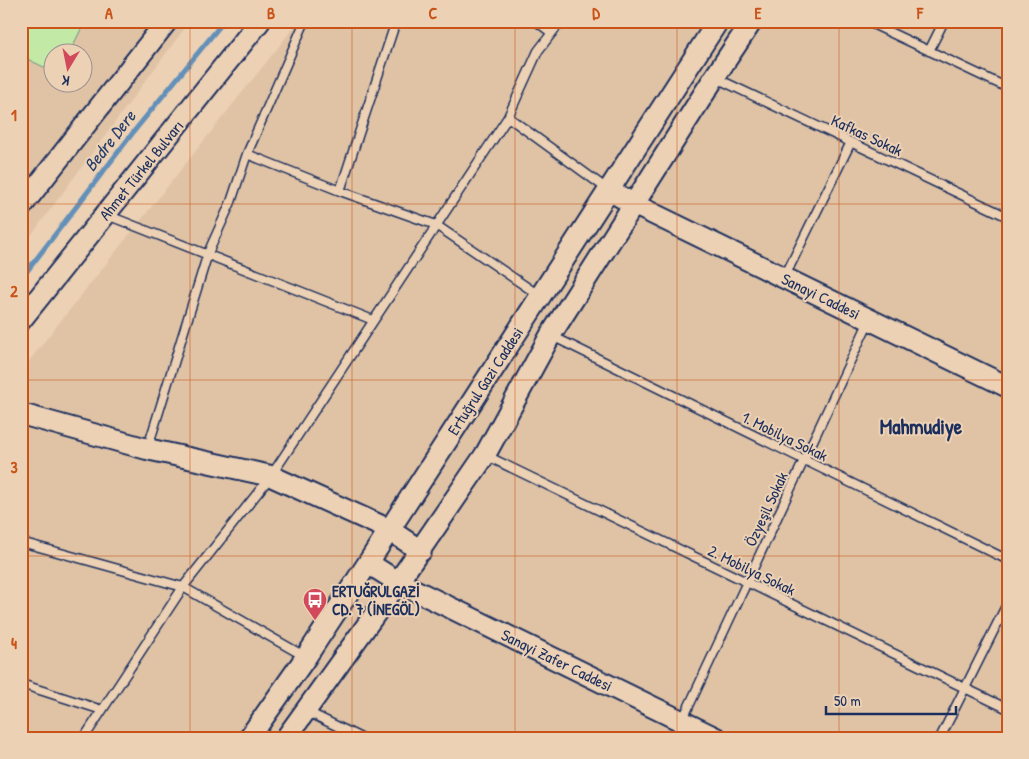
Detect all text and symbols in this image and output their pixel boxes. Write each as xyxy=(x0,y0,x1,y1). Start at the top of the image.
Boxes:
text: A xyxy=(105,2,113,24)
text: B xyxy=(267,2,275,24)
text: C xyxy=(429,2,438,24)
text: D xyxy=(592,2,600,24)
text: E xyxy=(754,2,762,24)
text: F xyxy=(916,2,924,24)
north arrow xyxy=(42,42,92,92)
text: K xyxy=(60,71,71,91)
text: 1 xyxy=(11,104,17,126)
water label: Bedre Dere xyxy=(78,104,142,177)
street label: Kafkas Sokak xyxy=(828,109,907,161)
street label: Ahmet Türkel Bulvarı xyxy=(94,115,188,225)
street label: Sanayi Caddesi xyxy=(778,268,864,324)
text: 2 xyxy=(10,280,18,302)
street label: Ertuğrul Gazi Caddesi xyxy=(442,323,528,439)
street label: 1. Mobilya Sokak xyxy=(738,406,832,467)
district label: Mahmudiye xyxy=(880,412,963,442)
text: 3 xyxy=(10,456,18,478)
street label: Özyeşil Sokak xyxy=(739,468,793,550)
street label: 2. Mobilya Sokak xyxy=(704,539,800,601)
place label: ERTUĞRULGAZİ CD. 7 (İNEGÖL) xyxy=(332,580,420,620)
bus stop icon: ERTUĞRULGAZİ CD. 7 (İNEGÖL) xyxy=(302,587,328,621)
street label: Sanayi Zafer Caddesi xyxy=(498,624,616,696)
text: 4 xyxy=(11,632,17,654)
scale bar xyxy=(826,684,956,716)
text: 50 m xyxy=(834,690,861,711)

